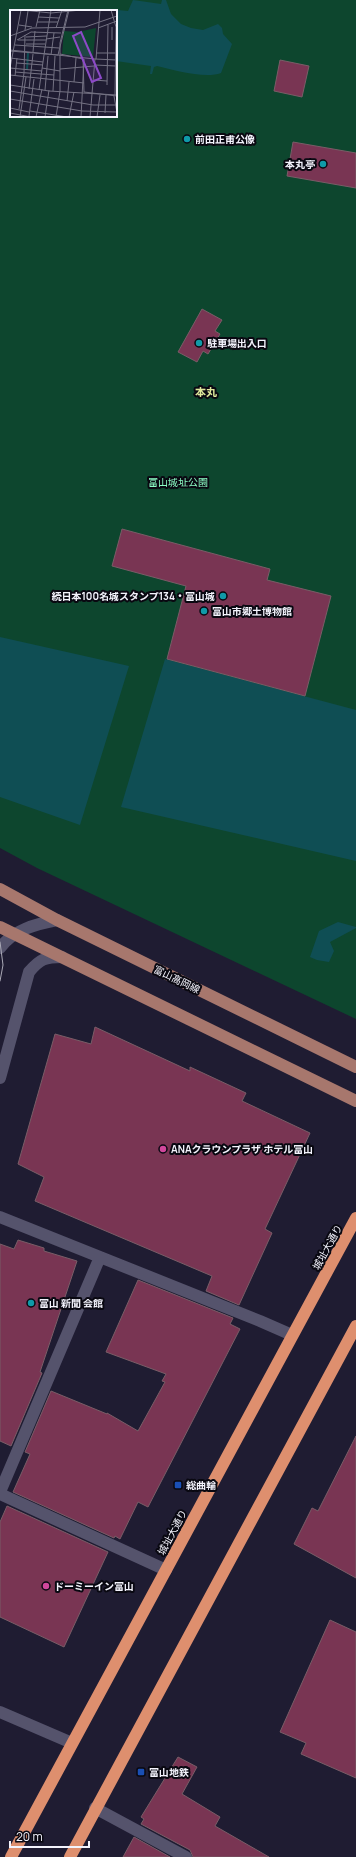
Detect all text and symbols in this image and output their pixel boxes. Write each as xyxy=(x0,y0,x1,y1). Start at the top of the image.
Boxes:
inset map xyxy=(10,10,117,117)
place label: 前田正甫公像 xyxy=(195,132,255,146)
marker: 前田正甫公像 xyxy=(182,134,192,144)
place label: 本丸亭 xyxy=(284,157,315,171)
marker: 本丸亭 xyxy=(318,159,328,169)
place label: 駐車場出入口 xyxy=(207,336,267,350)
marker: 駐車場出入口 xyxy=(194,338,204,348)
district label: 本丸 xyxy=(195,384,217,399)
park label: 富山城址公園 xyxy=(148,475,208,489)
place label: 続日本100名城スタンプ134・富山城 xyxy=(51,589,215,603)
marker: 続日本100名城スタンプ134・富山城 xyxy=(218,591,228,601)
place label: 富山市郷土博物館 xyxy=(212,604,292,618)
marker: 富山市郷土博物館 xyxy=(199,606,209,616)
street label: 富山高岡線 xyxy=(151,962,203,996)
place label: ANAクラウンプラザ ホテル富山 xyxy=(171,1142,313,1156)
marker: ANAクラウンプラザ ホテル富山 xyxy=(158,1144,168,1154)
street label: 城址大通り xyxy=(309,1222,345,1272)
place label: 富山 新聞 会館 xyxy=(39,1296,103,1310)
marker: 富山 新聞 会館 xyxy=(26,1298,36,1308)
place label: 総曲輪 xyxy=(186,1478,216,1492)
marker: 総曲輪 xyxy=(173,1480,183,1490)
street label: 城址大通り xyxy=(154,1507,190,1557)
place label: ドーミーイン富山 xyxy=(54,1579,134,1593)
marker: ドーミーイン富山 xyxy=(41,1581,51,1591)
place label: 富山地鉄 xyxy=(149,1765,189,1779)
marker: 富山地鉄 xyxy=(136,1767,146,1777)
scale bar xyxy=(10,1823,89,1849)
text: 20 m xyxy=(16,1828,43,1845)

